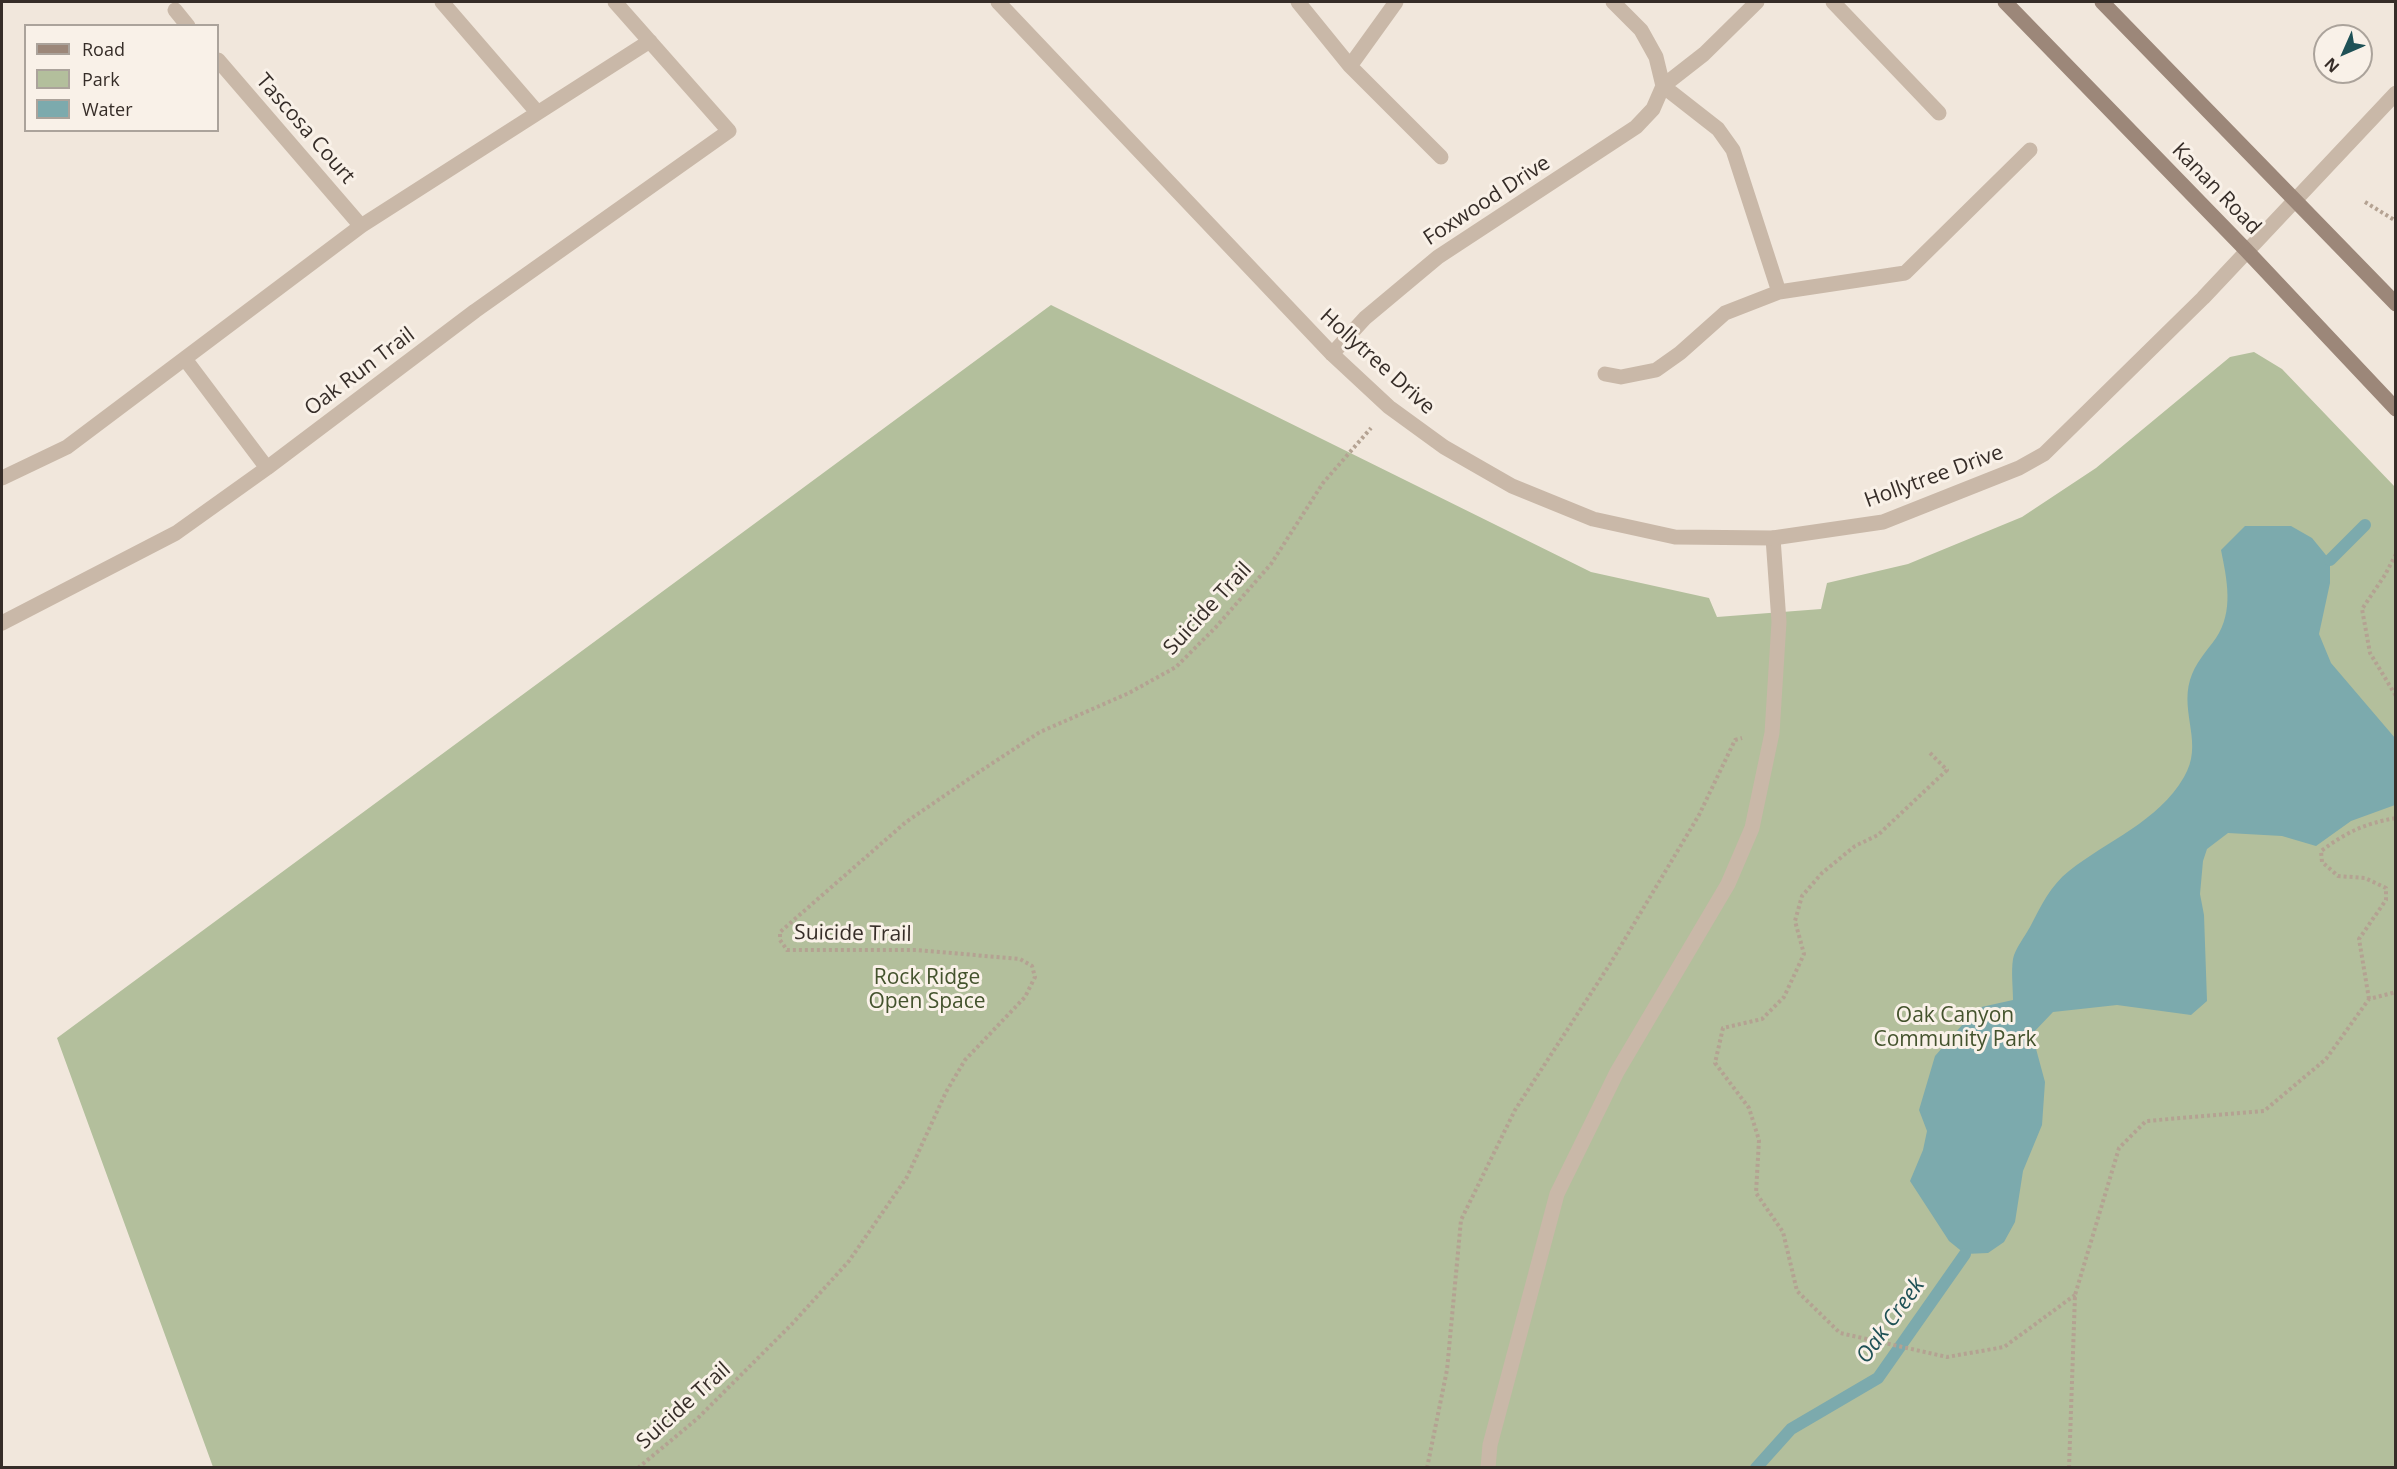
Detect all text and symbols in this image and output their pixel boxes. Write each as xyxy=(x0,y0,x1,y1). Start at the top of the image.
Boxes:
legend xyxy=(24,24,219,132)
north arrow xyxy=(2313,24,2373,84)
text: Road xyxy=(82,37,125,61)
text: N xyxy=(2319,53,2344,78)
text: Park xyxy=(82,67,120,91)
street label: Tascosa Court xyxy=(250,69,360,189)
text: Water xyxy=(82,97,133,121)
street label: Kanan Road xyxy=(2166,138,2266,240)
street label: Foxwood Drive xyxy=(1419,151,1555,251)
street label: Hollytree Drive xyxy=(1314,304,1440,420)
street label: Oak Run Trail xyxy=(300,322,420,422)
street label: Hollytree Drive xyxy=(1861,440,2007,514)
street label: Suicide Trail xyxy=(1159,557,1257,661)
street label: Suicide Trail xyxy=(794,920,912,948)
park label: Rock Ridge Open Space xyxy=(868,965,986,1015)
park label: Oak Canyon Community Park xyxy=(1873,1003,2037,1053)
water label: Oak Creek xyxy=(1851,1273,1931,1369)
street label: Suicide Trail xyxy=(632,1357,736,1455)

